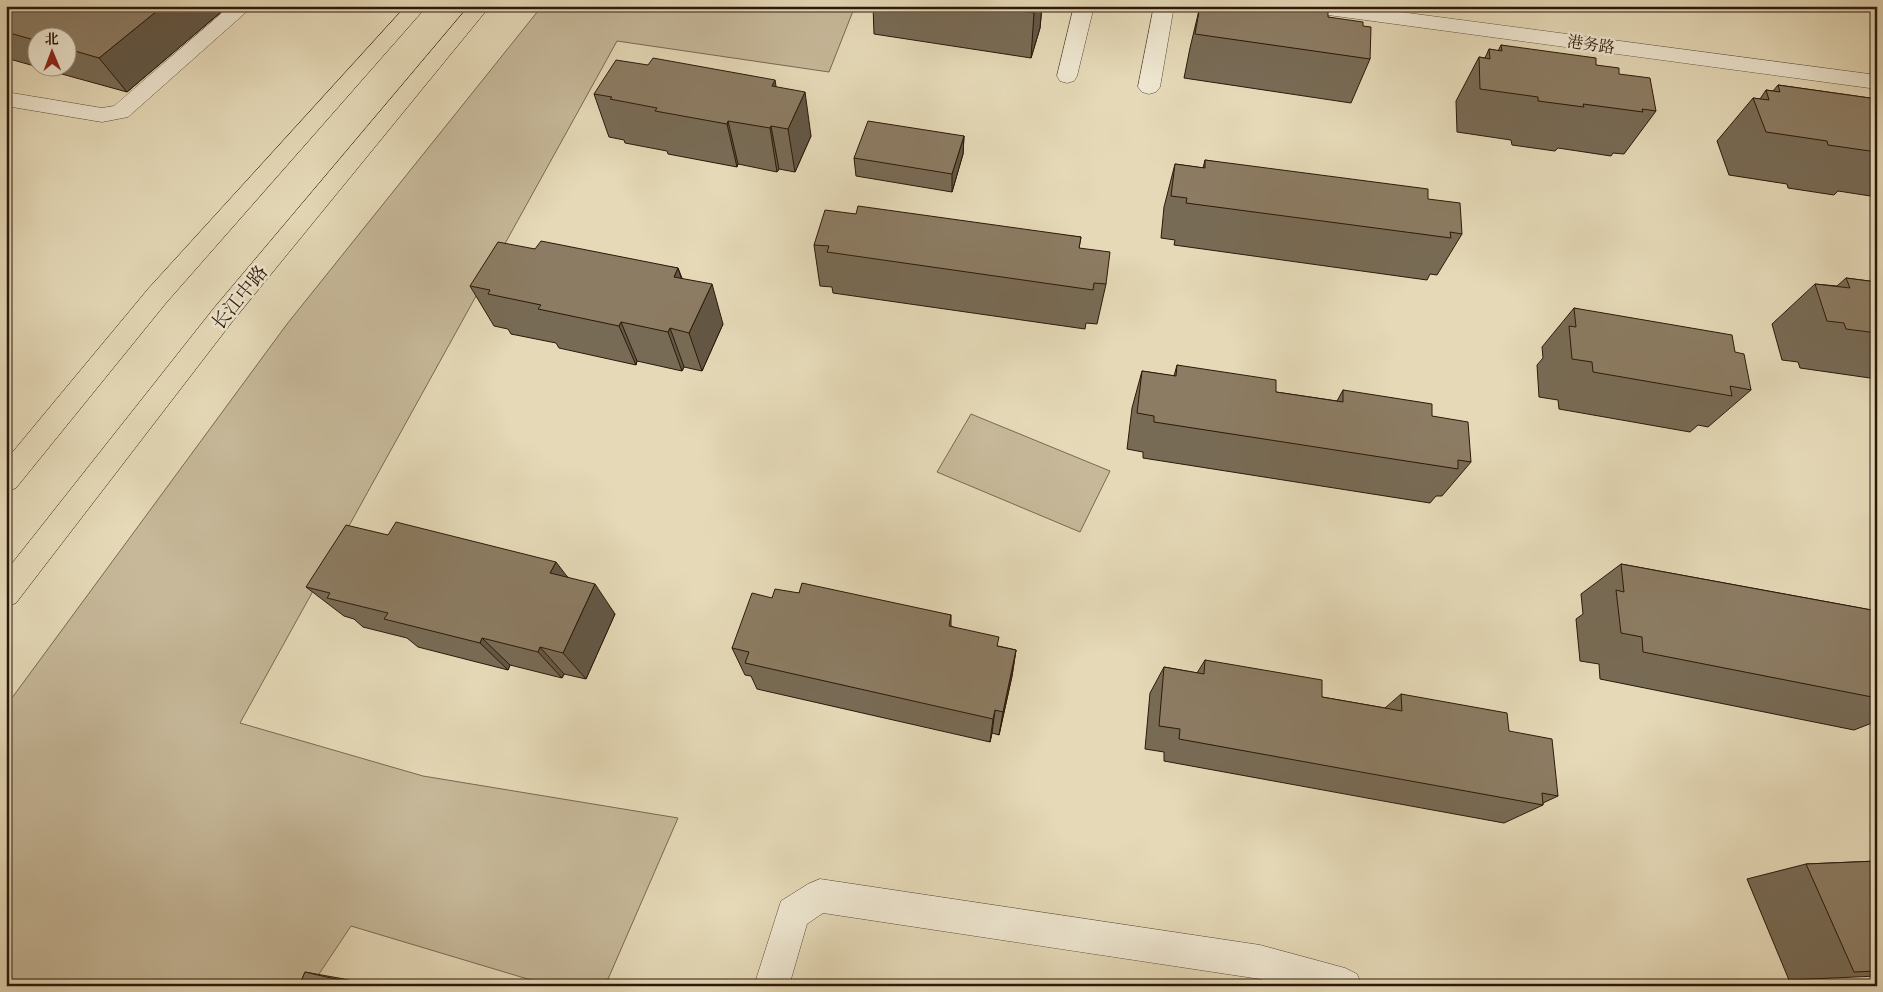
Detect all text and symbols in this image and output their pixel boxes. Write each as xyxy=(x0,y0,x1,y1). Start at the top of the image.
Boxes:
north arrow xyxy=(28,28,78,78)
text: 北 xyxy=(45,31,59,51)
street label: 港务路 xyxy=(1565,32,1616,61)
street label: 长江中路 xyxy=(207,261,275,337)

